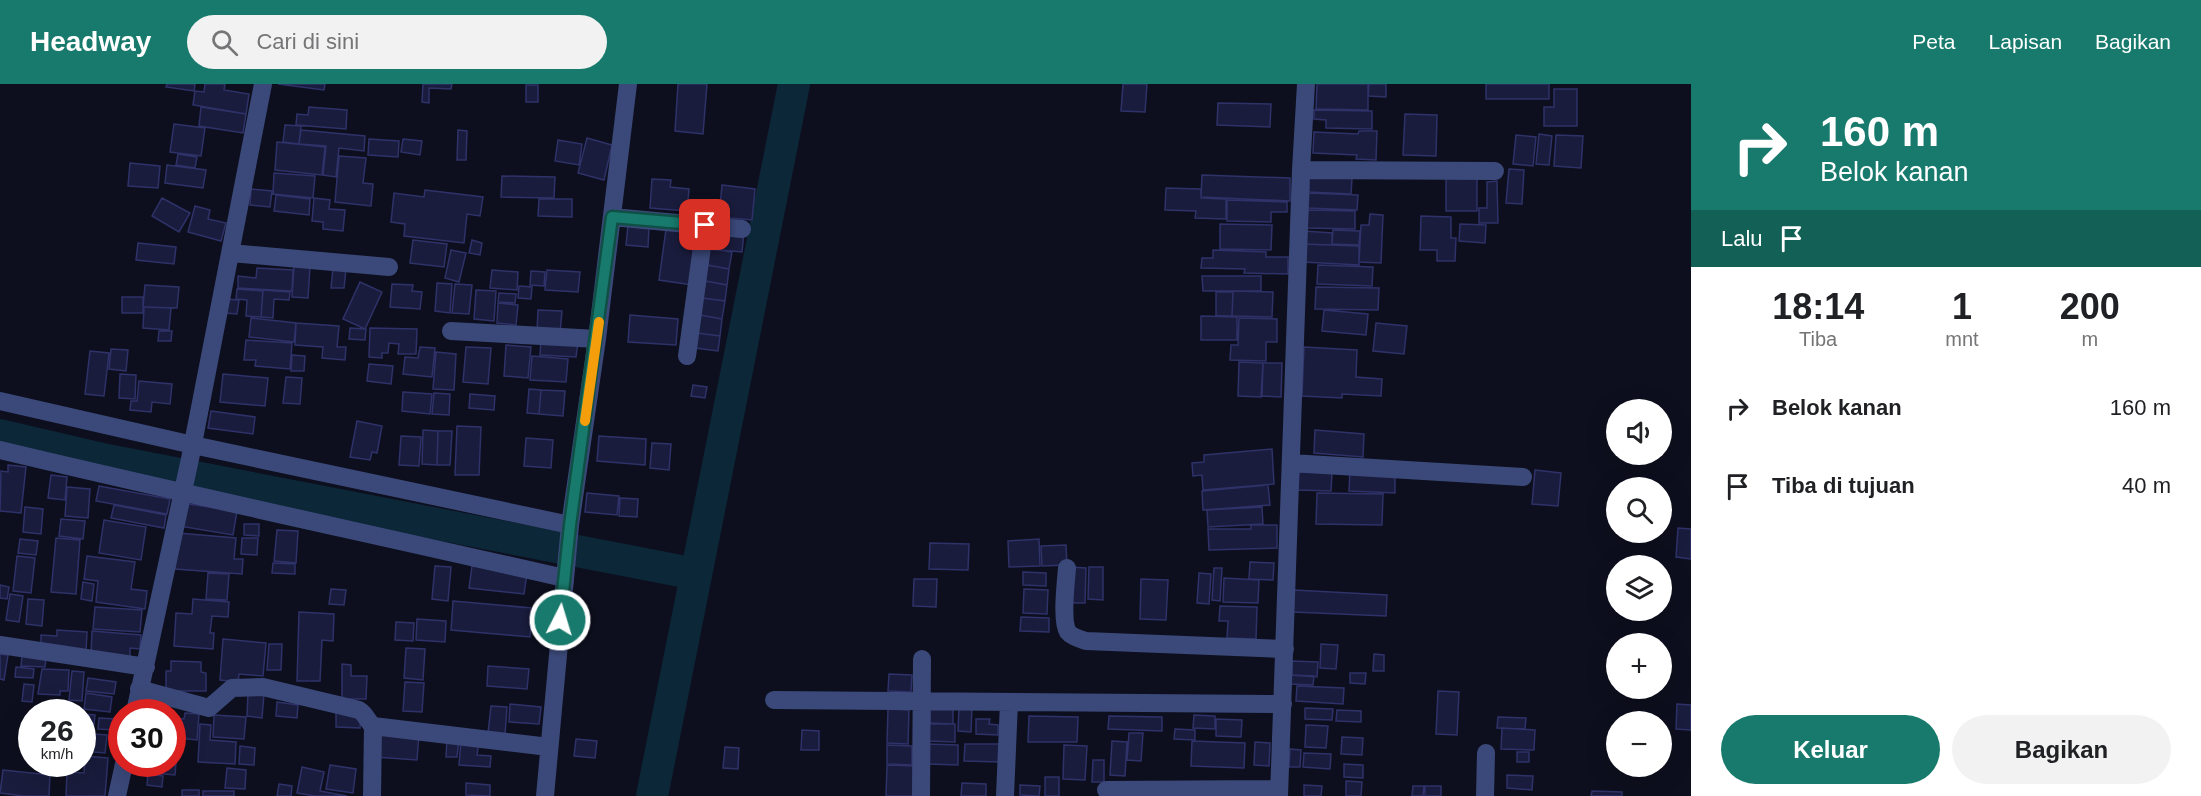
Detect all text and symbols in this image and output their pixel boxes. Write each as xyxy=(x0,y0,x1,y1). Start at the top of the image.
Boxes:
search box xyxy=(187,15,607,69)
text: Headway xyxy=(30,26,151,57)
icon: search xyxy=(208,26,241,59)
text: Cari di sini xyxy=(256,29,359,54)
text: Peta xyxy=(1912,30,1956,53)
text: Lapisan xyxy=(1989,30,2062,53)
text: Bagikan xyxy=(2095,30,2171,53)
icon: right xyxy=(1721,108,1799,186)
text: 160 m xyxy=(1820,108,1939,155)
text: Belok kanan xyxy=(1820,157,1969,187)
pin xyxy=(679,199,730,250)
icon: arrive xyxy=(688,208,721,241)
icon: arrive xyxy=(1775,222,1808,255)
text: Lalu xyxy=(1721,226,1763,251)
text: 18:14 xyxy=(1772,286,1864,327)
text: 1 xyxy=(1952,286,1972,327)
text: 200 xyxy=(2060,286,2120,327)
text: Tiba xyxy=(1799,328,1837,350)
text: mnt xyxy=(1945,328,1979,350)
text: m xyxy=(2082,328,2098,350)
icon: right xyxy=(1721,392,1754,425)
text: Belok kanan xyxy=(1772,395,1902,420)
text: 160 m xyxy=(2110,395,2171,420)
map controls xyxy=(1606,399,1672,777)
button: sound xyxy=(1606,399,1672,465)
icon: arrive xyxy=(1721,470,1754,503)
text: Tiba di tujuan xyxy=(1772,473,1915,498)
text: 40 m xyxy=(2122,473,2171,498)
button: search xyxy=(1606,477,1672,543)
button: layers xyxy=(1606,555,1672,621)
position arrow xyxy=(528,588,592,652)
button: + xyxy=(1606,633,1672,699)
speed limit sign: 30 xyxy=(108,699,186,777)
button: − xyxy=(1606,711,1672,777)
text: 26 xyxy=(40,714,74,747)
button: Keluar xyxy=(1721,715,1940,784)
button: Bagikan xyxy=(1952,715,2171,784)
text: km/h xyxy=(41,745,73,762)

